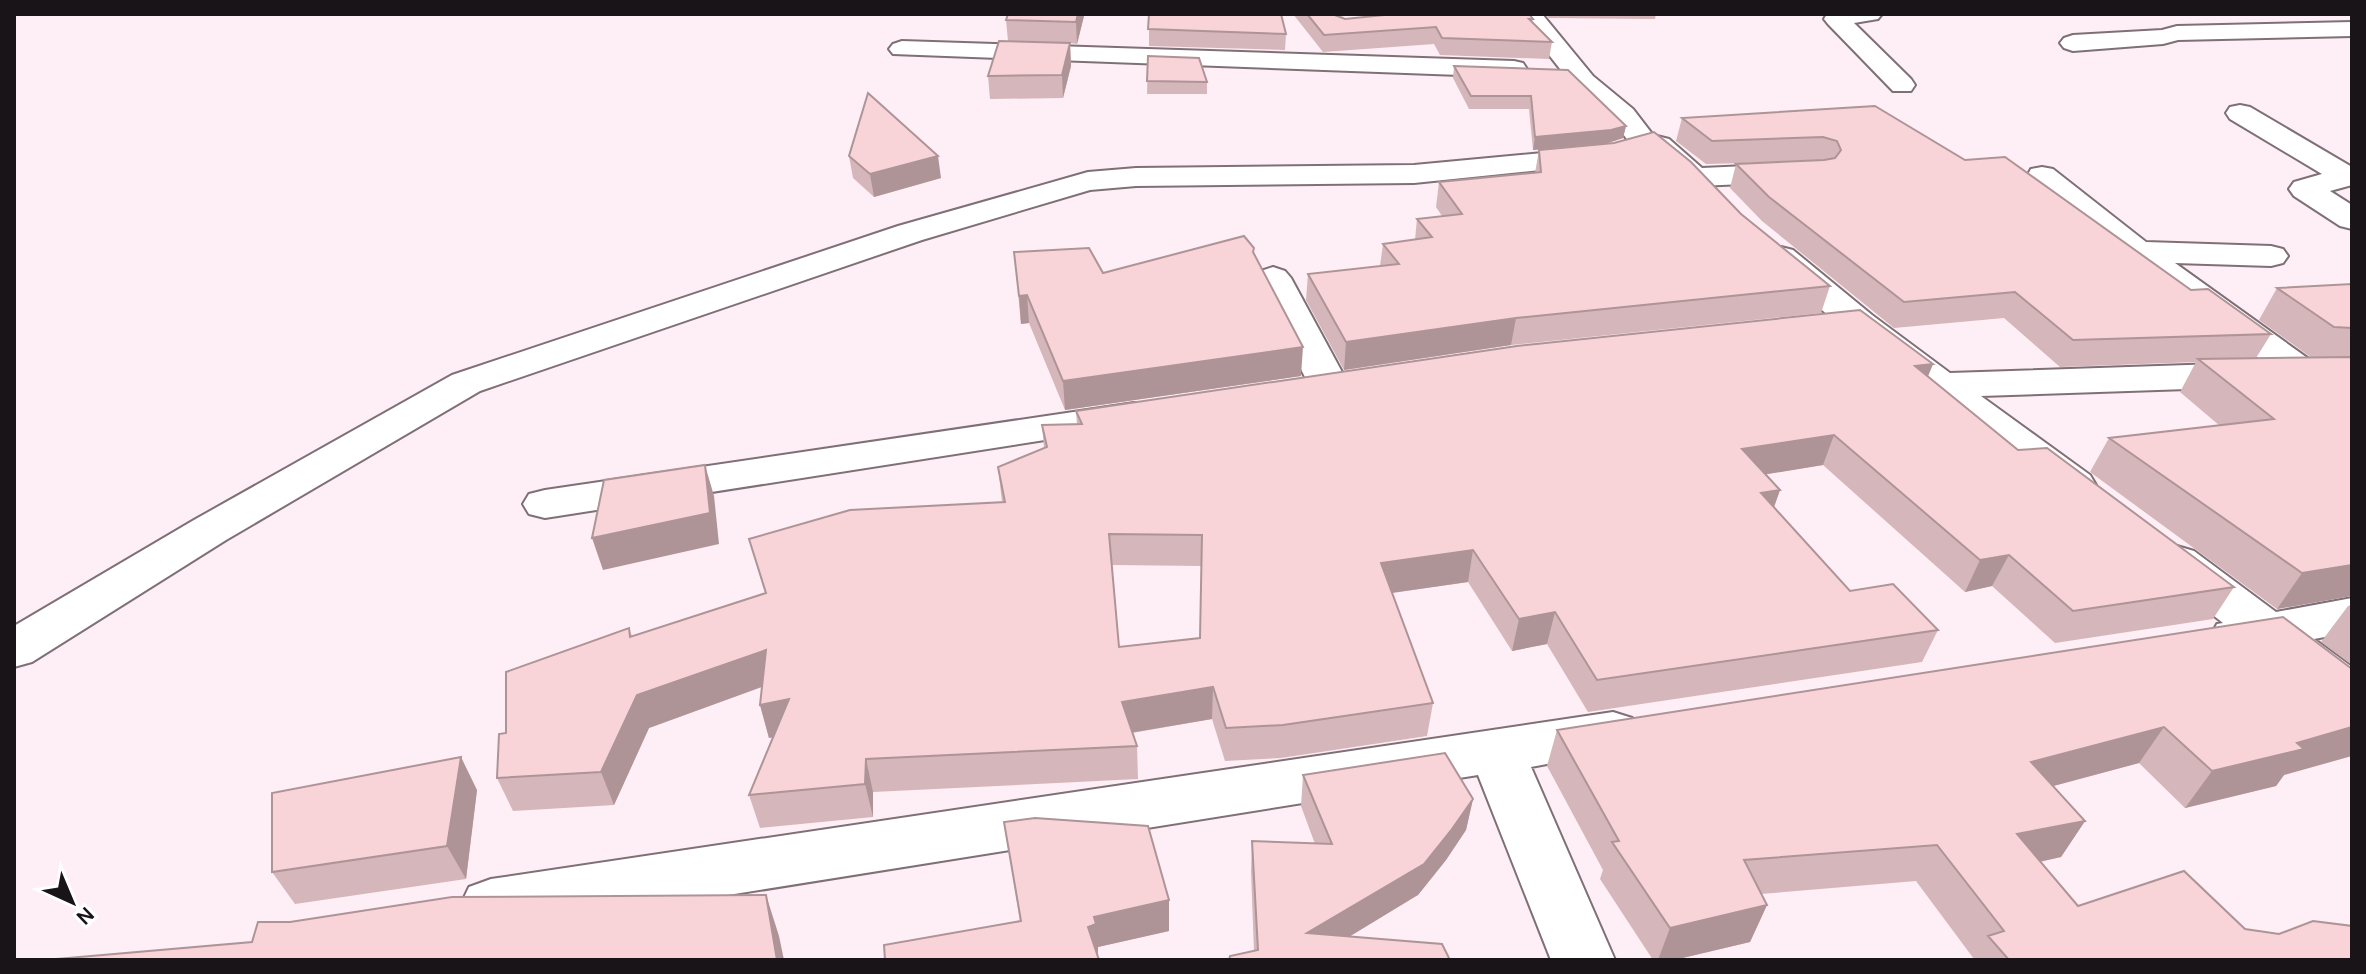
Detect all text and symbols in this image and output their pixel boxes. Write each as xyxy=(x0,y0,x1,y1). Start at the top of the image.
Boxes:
north arrow xyxy=(32,862,112,942)
text: N xyxy=(70,901,100,931)

